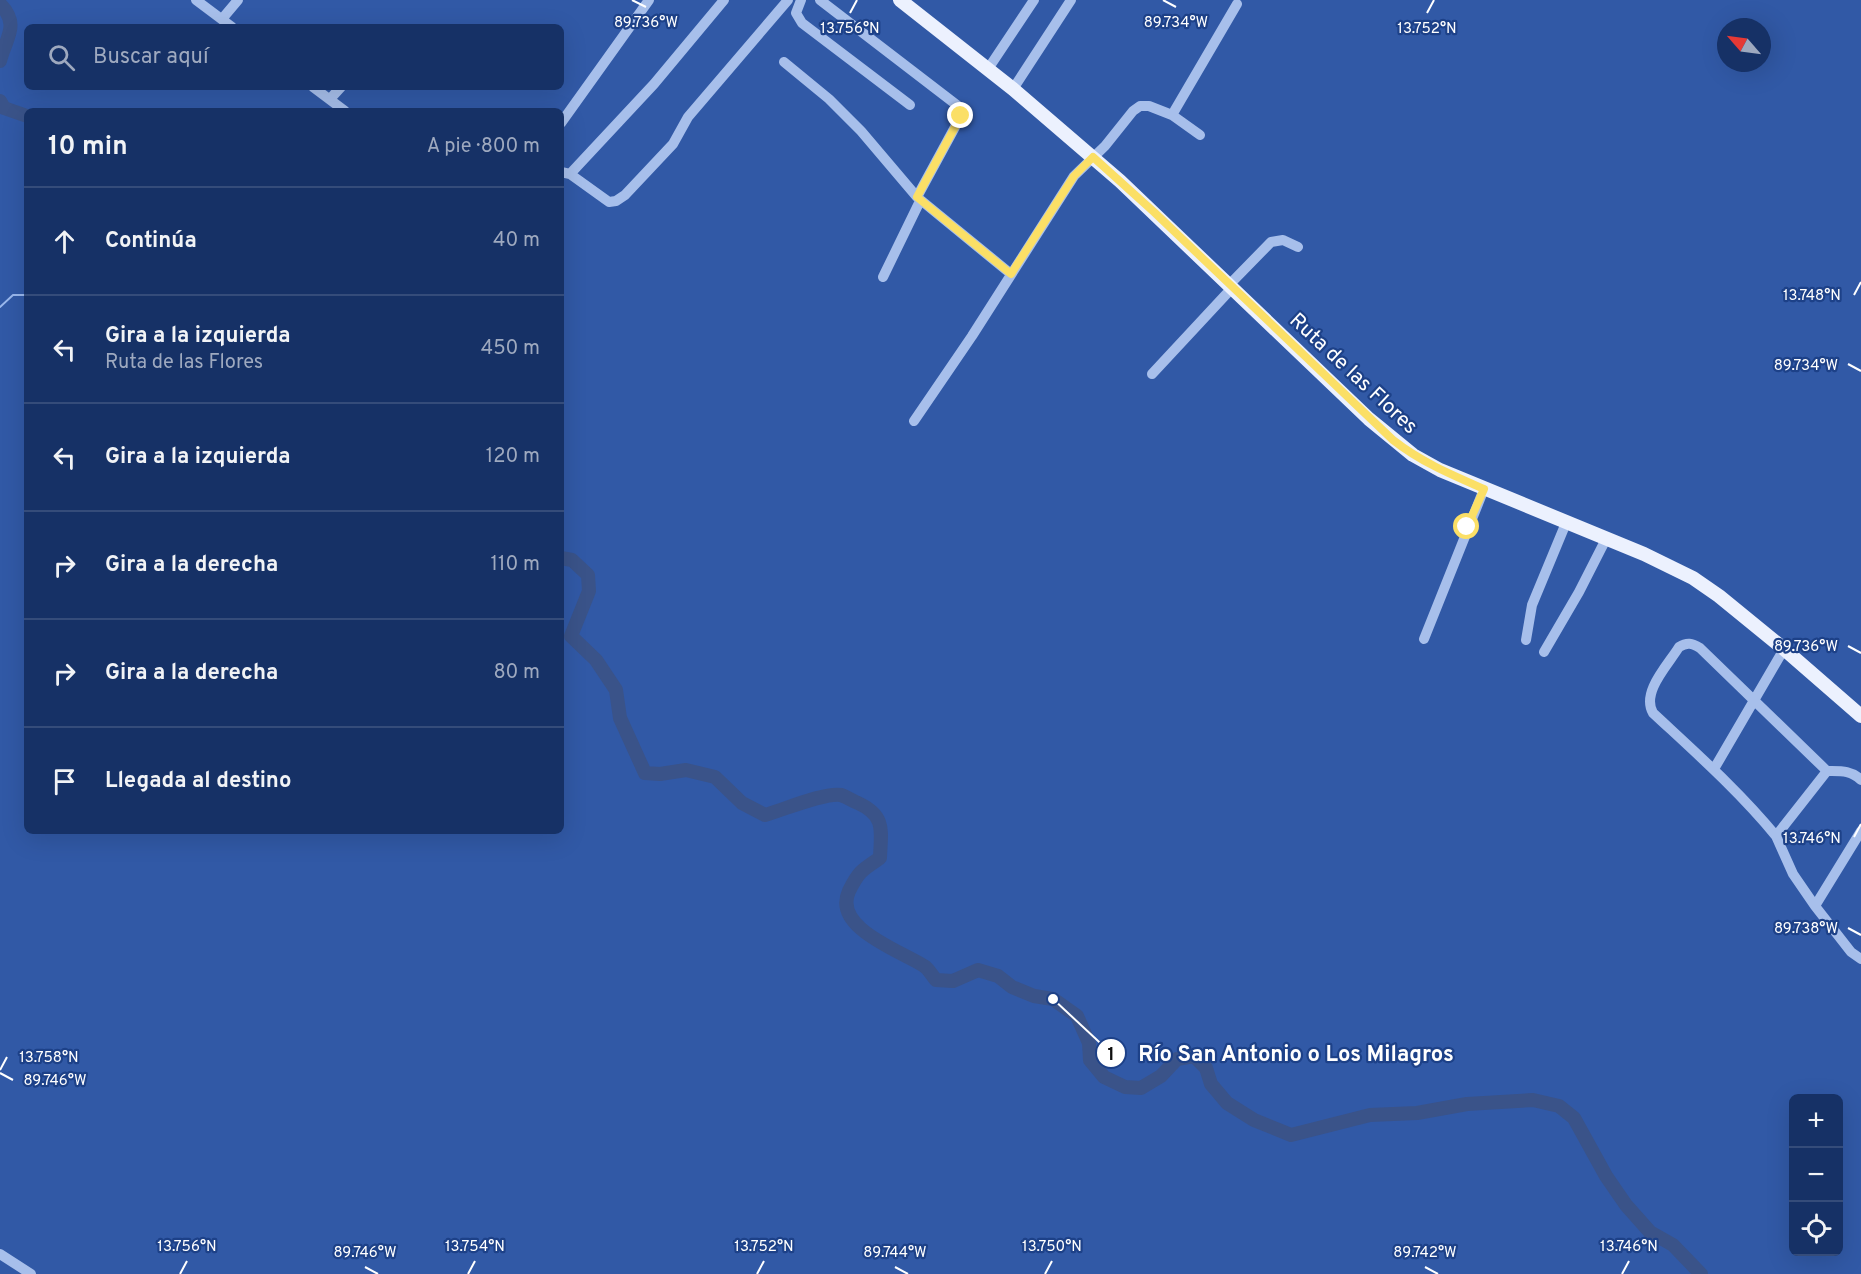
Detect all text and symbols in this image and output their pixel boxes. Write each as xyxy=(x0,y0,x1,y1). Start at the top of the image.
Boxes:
text: 89.736°W xyxy=(614,14,678,33)
text: 89.734°W xyxy=(1144,14,1208,33)
north arrow xyxy=(1717,18,1771,72)
text: 13.756°N xyxy=(820,20,880,39)
text: 13.752°N xyxy=(1397,20,1457,39)
search box xyxy=(24,24,564,90)
icon: search xyxy=(45,41,78,74)
text: Buscar aquí xyxy=(93,44,209,71)
route end xyxy=(947,102,973,128)
text: 10 min xyxy=(48,131,128,164)
text: A pie · 800 m xyxy=(427,134,540,160)
icon: ahead xyxy=(48,225,81,258)
text: Continúa xyxy=(105,228,197,255)
text: 40 m xyxy=(493,228,540,254)
text: 13.748°N xyxy=(1783,287,1841,306)
street label: Ruta de las Flores xyxy=(1283,308,1423,441)
text: Gira a la izquierda xyxy=(105,323,291,350)
icon: left xyxy=(48,333,81,366)
text: 450 m xyxy=(481,336,540,362)
text: Ruta de las Flores xyxy=(105,350,263,376)
text: 89.734°W xyxy=(1774,357,1838,376)
icon: left xyxy=(48,441,81,474)
text: Gira a la izquierda xyxy=(105,444,291,471)
text: 120 m xyxy=(486,444,540,470)
route start xyxy=(1453,513,1479,539)
icon: right xyxy=(48,549,81,582)
text: Gira a la derecha xyxy=(105,552,278,579)
text: 110 m xyxy=(491,552,540,578)
text: 89.736°W xyxy=(1774,638,1838,657)
icon: right xyxy=(48,657,81,690)
text: Gira a la derecha xyxy=(105,660,278,687)
text: 80 m xyxy=(494,660,540,686)
icon: arrive xyxy=(48,765,81,798)
text: Llegada al destino xyxy=(105,768,291,795)
text: 13.746°N xyxy=(1783,830,1841,849)
text: 89.738°W xyxy=(1774,920,1838,939)
callout: Río San Antonio o Los Milagros xyxy=(1096,1033,1466,1073)
text: Río San Antonio o Los Milagros xyxy=(1138,1042,1454,1069)
text: 1 xyxy=(1107,1044,1115,1067)
text: 13.758°N xyxy=(19,1049,79,1068)
text: 89.746°W xyxy=(23,1072,87,1091)
map controls xyxy=(1789,1094,1843,1256)
button: + xyxy=(1789,1094,1843,1148)
button: − xyxy=(1789,1148,1843,1202)
button: locate xyxy=(1789,1202,1843,1256)
text: 13.756°N xyxy=(157,1238,217,1257)
text: 13.754°N xyxy=(445,1238,505,1257)
text: 13.752°N xyxy=(734,1238,794,1257)
text: 13.750°N xyxy=(1022,1238,1082,1257)
text: 13.746°N xyxy=(1600,1238,1658,1257)
text: 89.746°W xyxy=(333,1244,397,1263)
text: 89.744°W xyxy=(863,1244,927,1263)
text: 89.742°W xyxy=(1393,1244,1457,1263)

